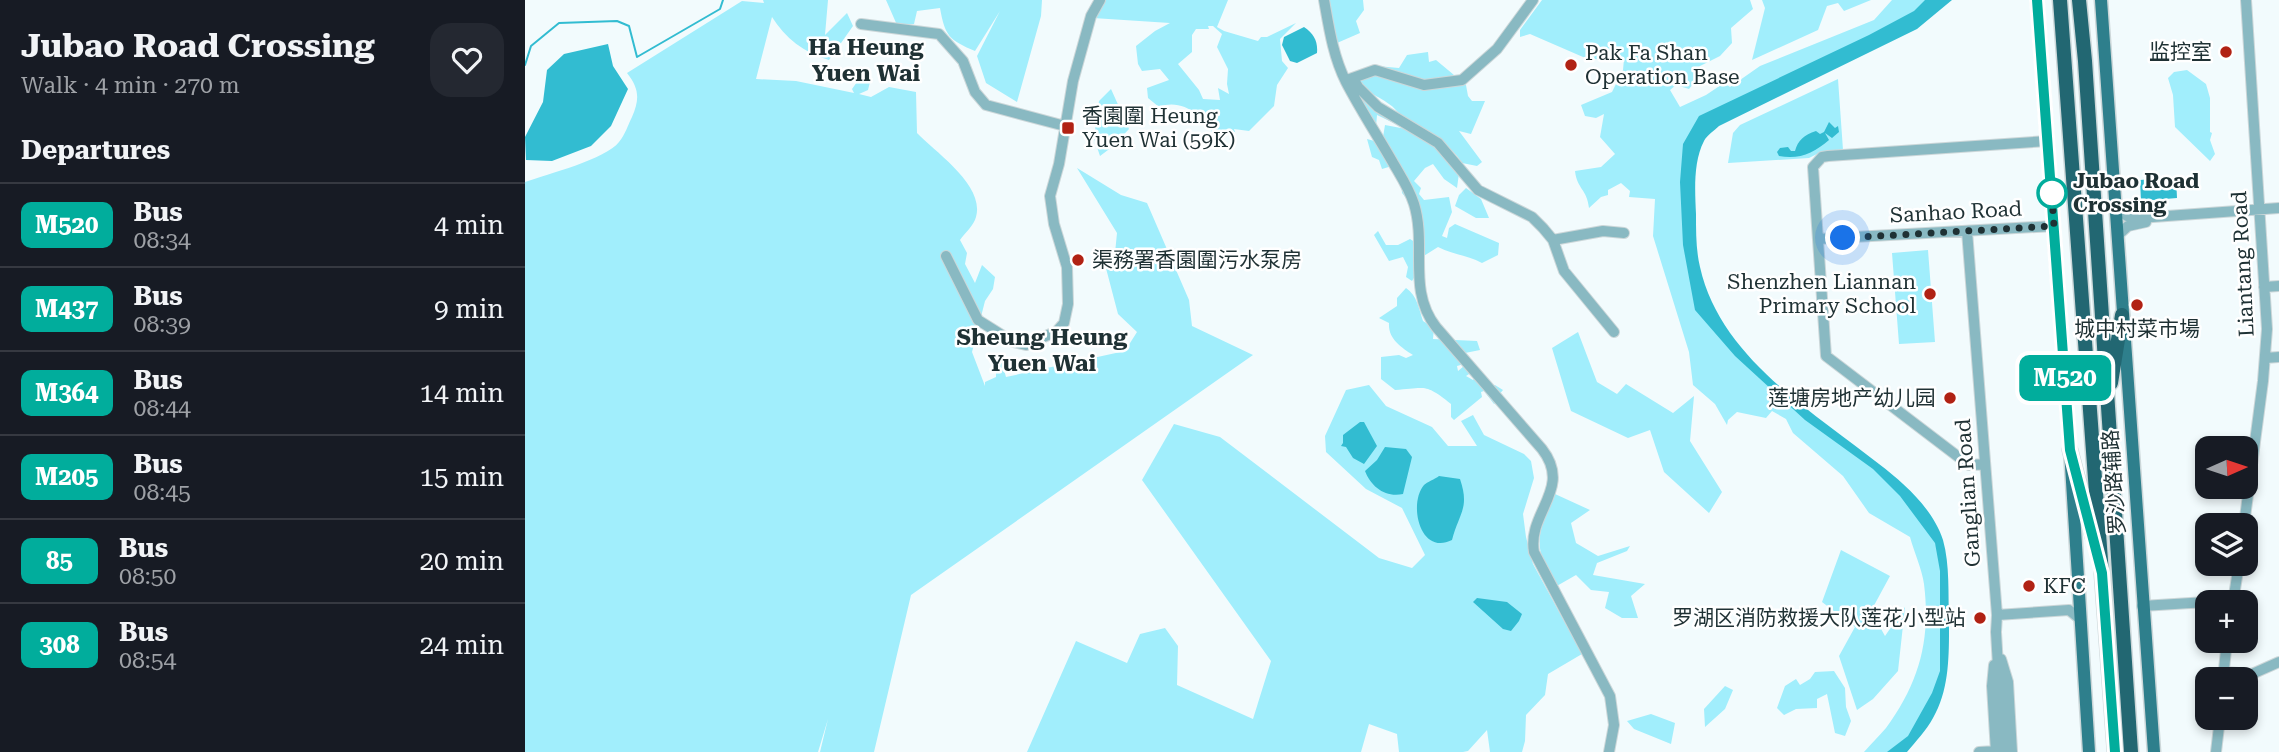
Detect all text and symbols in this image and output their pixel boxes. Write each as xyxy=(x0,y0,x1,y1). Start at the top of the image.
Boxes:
button: heart xyxy=(430,23,504,97)
text: Jubao Road Crossing xyxy=(21,26,375,65)
district label: Ha Heung Yuen Wai xyxy=(808,34,924,87)
place label: 监控室 xyxy=(2149,40,2212,64)
place label: Pak Fa Shan Operation Base xyxy=(1585,41,1740,89)
marker: 监控室 xyxy=(2218,44,2234,60)
marker: Pak Fa Shan Operation Base xyxy=(1563,57,1579,73)
text: Walk · 4 min · 270 m xyxy=(21,72,240,99)
place label: 香園圍 Heung Yuen Wai (59K) xyxy=(1082,104,1235,152)
marker: 香園圍 Heung Yuen Wai (59K) xyxy=(1060,120,1076,136)
text: Departures xyxy=(21,135,170,165)
place label: Jubao Road Crossing xyxy=(2073,169,2199,217)
marker: Jubao Road Crossing xyxy=(2037,178,2067,208)
street label: Liantang Road xyxy=(2227,190,2259,338)
text: Bus xyxy=(134,197,183,227)
street label: Sanhao Road xyxy=(1889,197,2023,227)
text: 4 min xyxy=(434,210,504,240)
text: M520 xyxy=(35,211,99,239)
your location xyxy=(1825,220,1860,255)
text: 08:34 xyxy=(134,227,191,254)
place label: 渠務署香園圍污水泵房 xyxy=(1092,248,1302,272)
marker: 渠務署香園圍污水泵房 xyxy=(1070,252,1086,268)
place label: Shenzhen Liannan Primary School xyxy=(1727,270,1917,318)
text: Bus xyxy=(134,281,183,311)
marker: Shenzhen Liannan Primary School xyxy=(1922,286,1938,302)
text: 9 min xyxy=(434,294,504,324)
text: M437 xyxy=(35,295,99,323)
marker: 城中村菜市場 xyxy=(2129,297,2145,313)
text: 08:39 xyxy=(134,311,191,338)
place label: 城中村菜市場 xyxy=(2074,317,2200,341)
district label: Sheung Heung Yuen Wai xyxy=(957,324,1128,377)
line badge: M520 xyxy=(2016,355,2114,401)
text: M520 xyxy=(2033,364,2097,392)
text: Bus xyxy=(134,365,183,395)
text: 14 min xyxy=(420,378,504,408)
text: M364 xyxy=(35,379,99,407)
place label: 莲塘房地产幼儿园 xyxy=(1768,386,1936,410)
marker: 莲塘房地产幼儿园 xyxy=(1942,390,1958,406)
text: 08:44 xyxy=(134,395,191,422)
street label: Ganglian Road xyxy=(1951,418,1985,568)
street label: 罗沙路辅路 xyxy=(2098,429,2130,535)
north arrow xyxy=(2195,436,2257,499)
map controls xyxy=(2195,436,2258,730)
text: Bus xyxy=(134,449,183,479)
text: 15 min xyxy=(420,462,504,492)
text: M205 xyxy=(35,463,99,491)
text: 08:45 xyxy=(134,479,191,506)
button: layers xyxy=(2195,513,2258,576)
text: Bus xyxy=(119,533,168,563)
text: 20 min xyxy=(420,546,504,576)
text: 85 xyxy=(46,547,73,575)
text: 08:50 xyxy=(119,563,176,590)
place label: KFC xyxy=(2043,574,2086,598)
marker: KFC xyxy=(2021,578,2037,594)
button: + xyxy=(2195,590,2258,653)
place label: 罗湖区消防救援大队莲花小型站 xyxy=(1672,606,1966,630)
marker: 罗湖区消防救援大队莲花小型站 xyxy=(1972,610,1988,626)
text: Bus xyxy=(119,617,168,647)
text: 24 min xyxy=(420,630,504,660)
text: 308 xyxy=(39,631,80,659)
text: 08:54 xyxy=(119,647,176,674)
button: − xyxy=(2195,667,2258,730)

